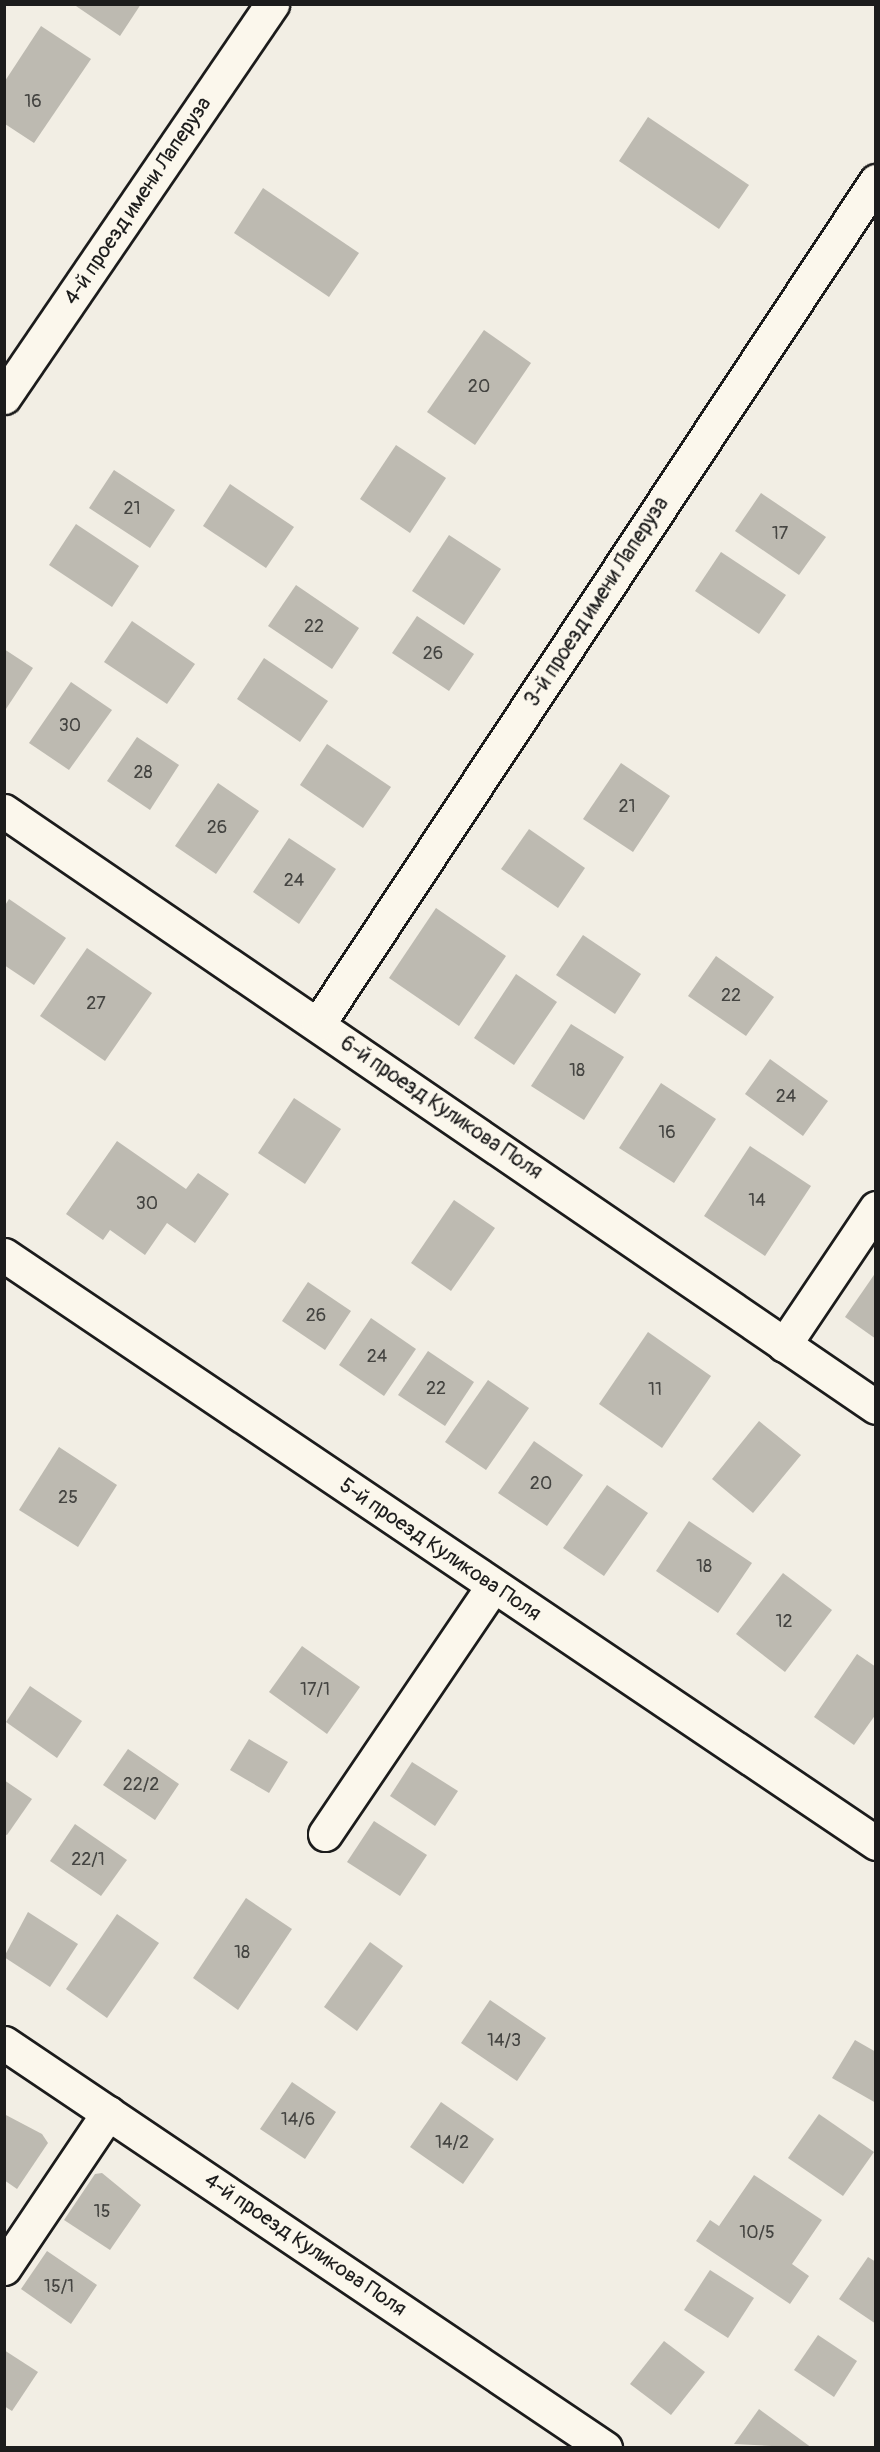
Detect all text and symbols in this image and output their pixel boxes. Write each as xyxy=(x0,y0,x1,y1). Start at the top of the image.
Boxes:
house number: 16 xyxy=(24,91,42,113)
street label: 4-й проезд имени Лаперуза xyxy=(59,92,217,310)
house number: 20 xyxy=(468,376,490,398)
street label: 3-й проезд имени Лаперуза xyxy=(520,492,674,712)
house number: 21 xyxy=(123,498,141,520)
house number: 17 xyxy=(772,523,788,545)
house number: 22 xyxy=(304,616,324,638)
house number: 26 xyxy=(423,643,443,665)
house number: 30 xyxy=(59,715,81,737)
house number: 28 xyxy=(133,762,153,784)
house number: 21 xyxy=(618,796,636,818)
house number: 26 xyxy=(207,817,227,839)
house number: 24 xyxy=(284,870,304,892)
house number: 22 xyxy=(721,985,741,1007)
house number: 27 xyxy=(86,993,106,1015)
street label: 6-й проезд Куликова Поля xyxy=(335,1031,547,1185)
house number: 18 xyxy=(569,1060,585,1082)
house number: 24 xyxy=(776,1086,796,1108)
house number: 16 xyxy=(658,1122,676,1144)
house number: 14 xyxy=(748,1190,766,1212)
house number: 30 xyxy=(136,1193,158,1215)
house number: 26 xyxy=(306,1305,326,1327)
house number: 24 xyxy=(367,1346,387,1368)
house number: 22 xyxy=(426,1378,446,1400)
house number: 11 xyxy=(648,1379,662,1401)
street label: 5-й проезд Куликова Поля xyxy=(335,1473,545,1627)
house number: 20 xyxy=(530,1473,552,1495)
house number: 25 xyxy=(58,1487,78,1509)
house number: 18 xyxy=(696,1556,712,1578)
house number: 12 xyxy=(775,1611,793,1633)
house number: 17/1 xyxy=(300,1679,330,1701)
house number: 22/2 xyxy=(123,1774,159,1796)
house number: 22/1 xyxy=(71,1849,105,1871)
house number: 18 xyxy=(234,1942,250,1964)
house number: 14/3 xyxy=(487,2030,521,2052)
house number: 14/6 xyxy=(281,2109,315,2131)
house number: 14/2 xyxy=(435,2132,469,2154)
street label: 4-й проезд Куликова Поля xyxy=(199,2168,411,2322)
house number: 15 xyxy=(94,2201,110,2223)
house number: 10/5 xyxy=(739,2222,775,2244)
house number: 15/1 xyxy=(44,2276,74,2298)

